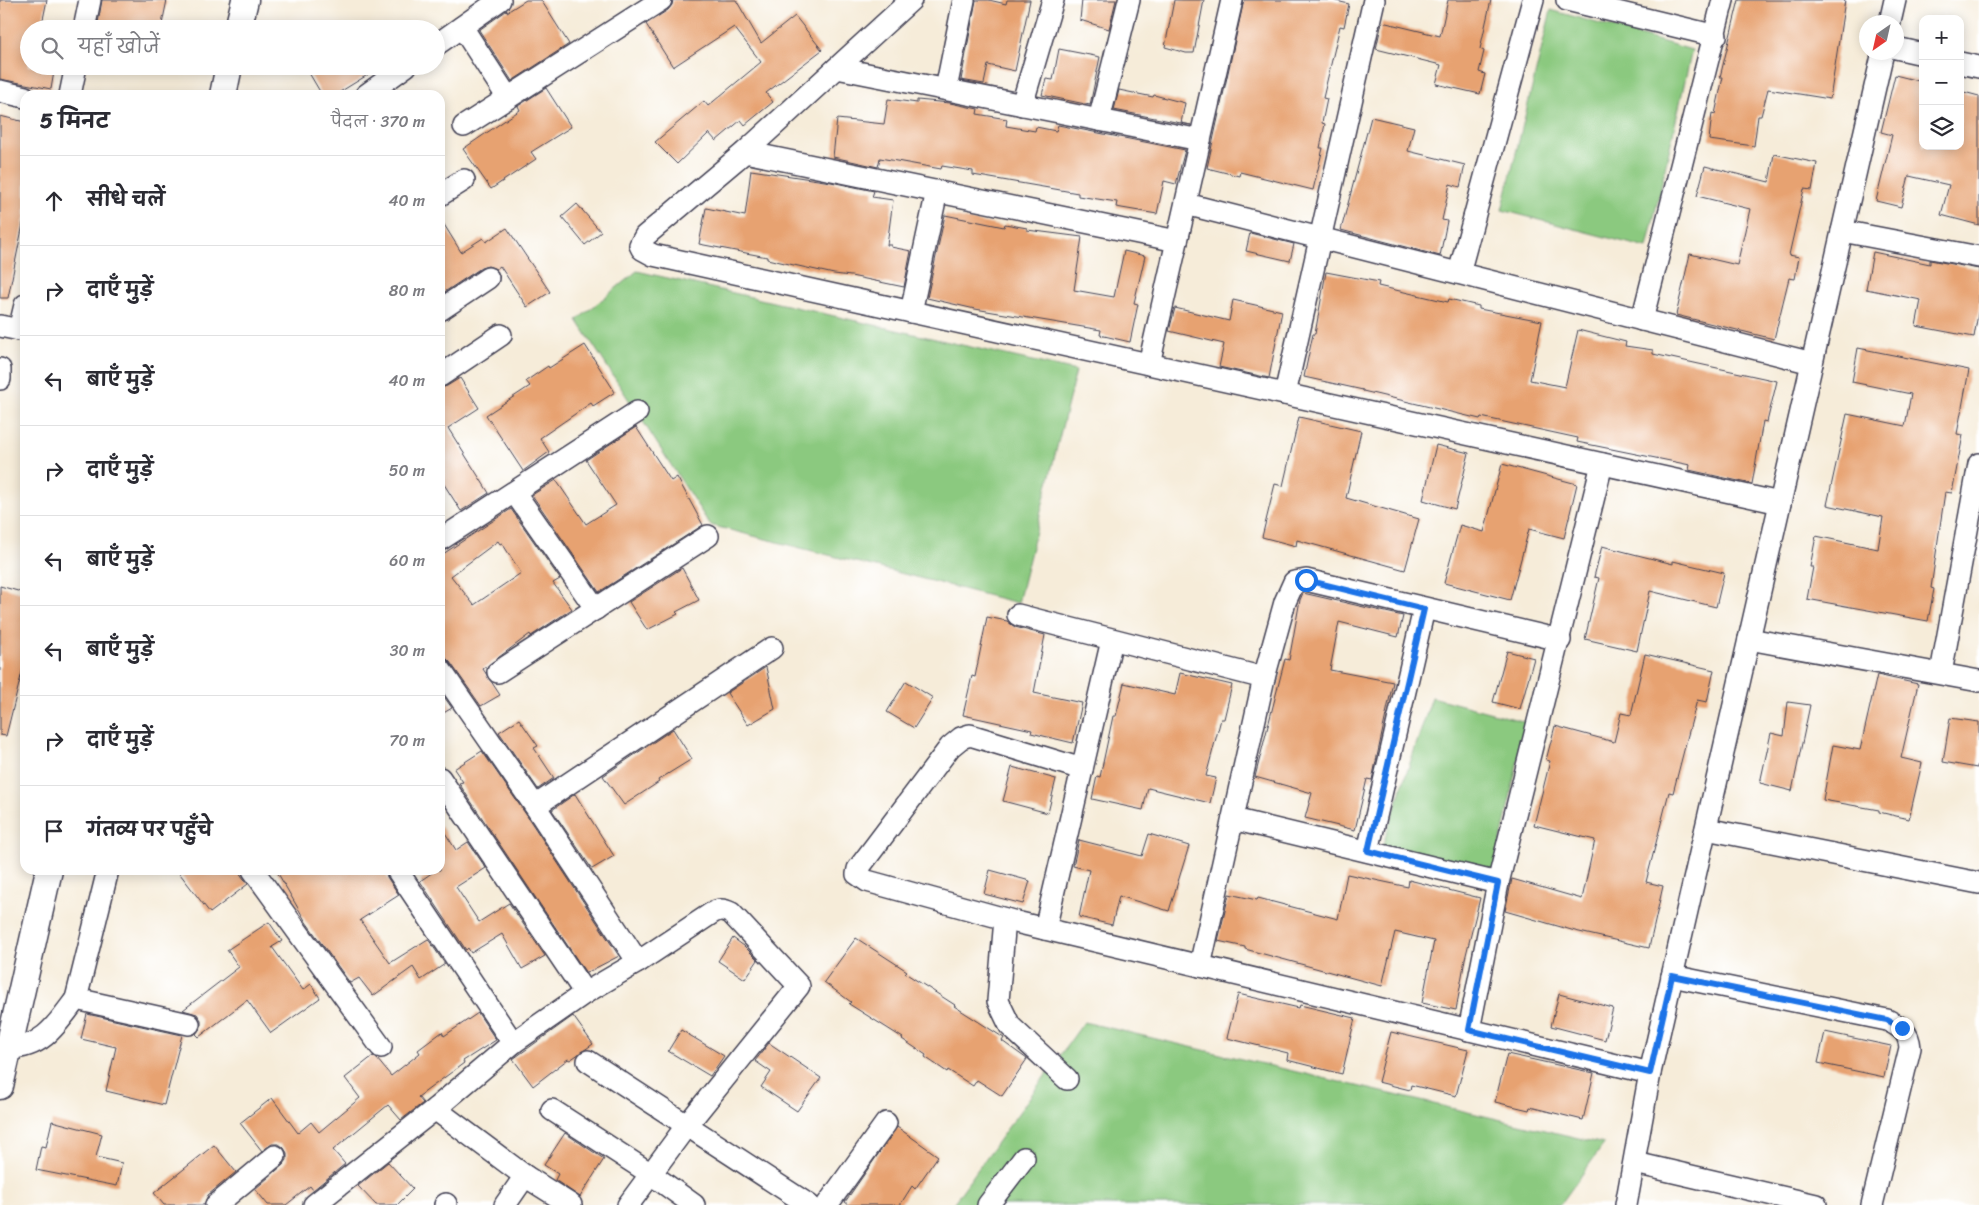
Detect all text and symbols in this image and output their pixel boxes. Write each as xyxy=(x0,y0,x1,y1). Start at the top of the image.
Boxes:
north arrow xyxy=(1859,15,1904,60)
map controls xyxy=(1919,15,1964,150)
button: + xyxy=(1919,15,1964,60)
search box xyxy=(20,20,445,75)
text: यहाँ खोजें xyxy=(78,30,160,63)
icon: search xyxy=(38,34,66,62)
button: − xyxy=(1919,60,1964,105)
text: 5 मिनट xyxy=(40,102,109,140)
button: layers xyxy=(1919,105,1964,150)
text: पैदल · 370 m xyxy=(331,107,425,136)
text: सीधे चलें xyxy=(87,183,165,216)
text: 40 m xyxy=(388,186,425,215)
icon: ahead xyxy=(40,187,68,215)
text: दाएँ मुड़ें xyxy=(87,273,153,306)
text: 80 m xyxy=(389,276,425,305)
icon: right xyxy=(40,277,68,305)
text: बाएँ मुड़ें xyxy=(87,363,154,396)
text: 40 m xyxy=(388,366,425,395)
icon: left xyxy=(40,367,68,395)
text: दाएँ मुड़ें xyxy=(87,453,153,486)
text: 50 m xyxy=(389,456,425,485)
icon: right xyxy=(40,457,68,485)
text: बाएँ मुड़ें xyxy=(87,543,154,576)
text: 60 m xyxy=(389,546,425,575)
icon: left xyxy=(40,547,68,575)
route start xyxy=(1295,569,1318,592)
text: बाएँ मुड़ें xyxy=(87,633,154,666)
text: 30 m xyxy=(390,636,425,665)
icon: left xyxy=(40,637,68,665)
text: दाएँ मुड़ें xyxy=(87,723,153,756)
text: 70 m xyxy=(389,726,425,755)
icon: right xyxy=(40,727,68,755)
text: गंतव्य पर पहुँचे xyxy=(87,813,212,846)
icon: arrive xyxy=(40,817,68,845)
route end xyxy=(1891,1017,1914,1040)

